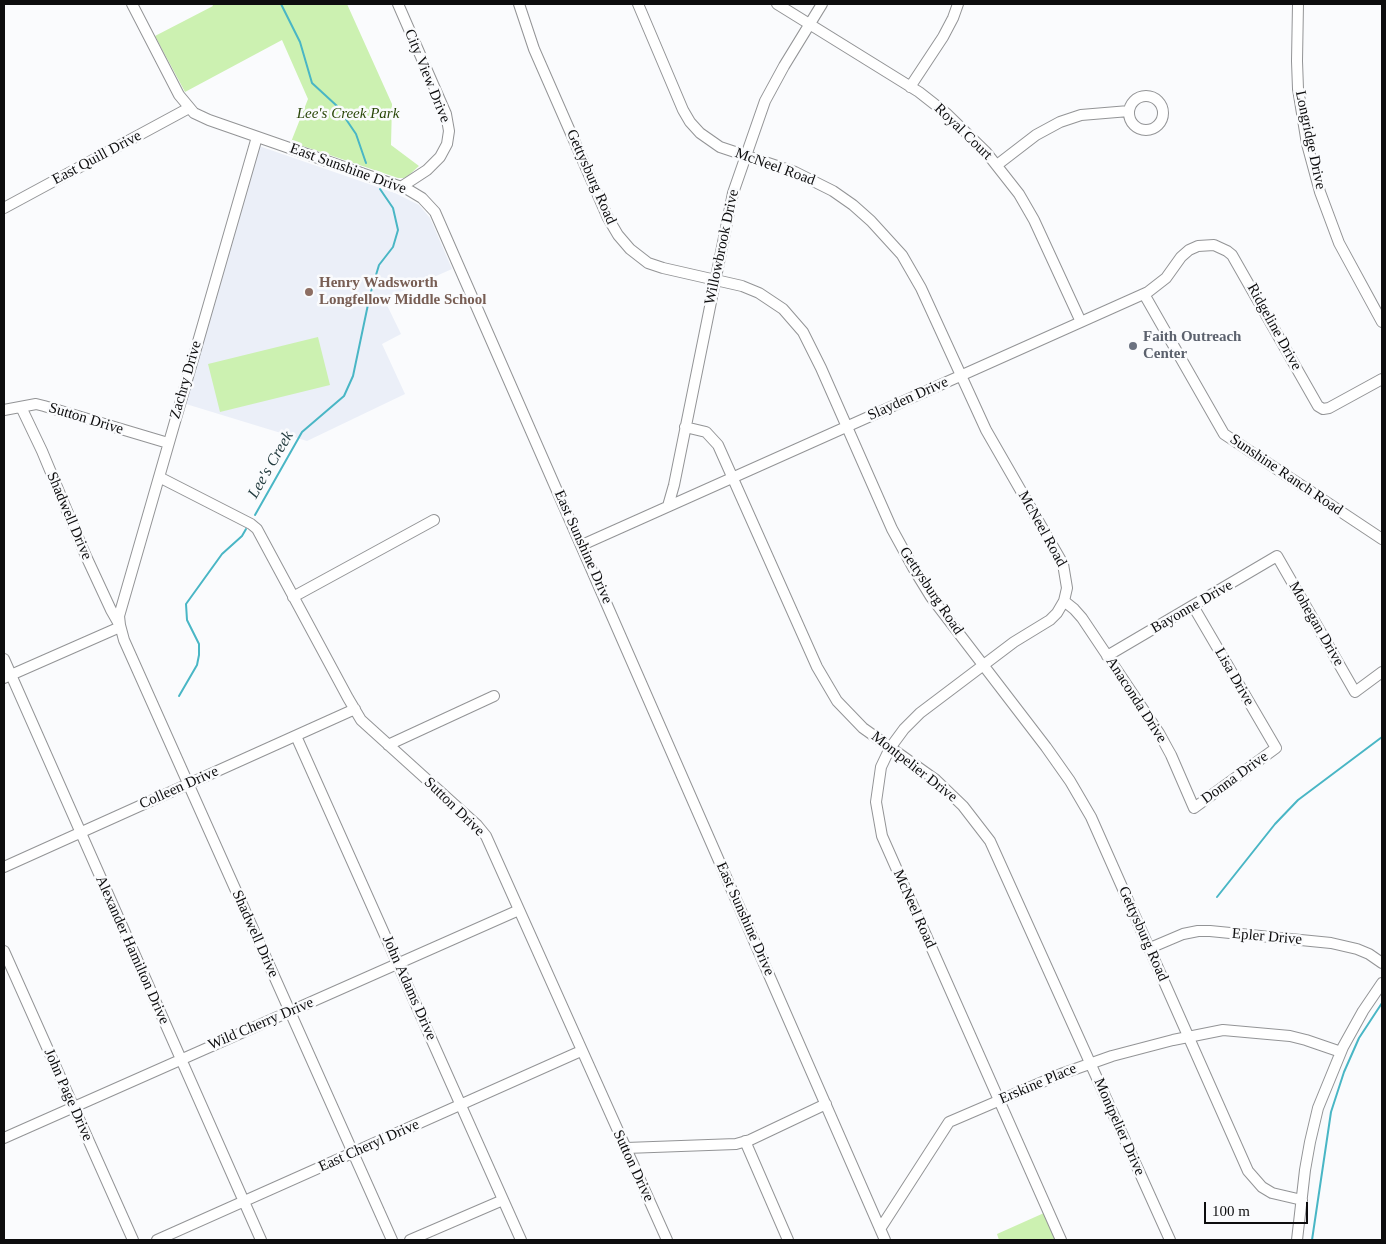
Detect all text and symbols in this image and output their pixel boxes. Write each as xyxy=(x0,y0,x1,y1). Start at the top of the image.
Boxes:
street label: City View Drive xyxy=(400,27,454,125)
street label: Longridge Drive xyxy=(1291,89,1329,191)
street label: Royal Court xyxy=(930,100,996,164)
park label: Lee's Creek Park xyxy=(297,105,399,123)
street label: East Quill Drive xyxy=(49,127,145,189)
street label: Gettysburg Road xyxy=(562,127,620,227)
street label: East Sunshine Drive xyxy=(287,140,409,198)
street label: McNeel Road xyxy=(733,144,817,190)
street label: Willowbrook Drive xyxy=(701,188,743,306)
place label: Henry Wadsworth Longfellow Middle School xyxy=(319,274,487,309)
street label: Ridgeline Drive xyxy=(1243,281,1305,373)
marker: Henry Wadsworth Longfellow Middle School xyxy=(303,286,315,298)
place label: Faith Outreach Center xyxy=(1143,328,1241,363)
street label: Zachry Drive xyxy=(166,339,206,421)
marker: Faith Outreach Center xyxy=(1127,340,1139,352)
street label: Slayden Drive xyxy=(865,373,951,425)
street label: Sutton Drive xyxy=(47,399,125,439)
water label: Lee's Creek xyxy=(244,428,298,502)
street label: Sunshine Ranch Road xyxy=(1226,430,1346,520)
street label: Shadwell Drive xyxy=(42,469,96,563)
street label: East Sunshine Drive xyxy=(550,487,616,607)
street label: McNeel Road xyxy=(1014,488,1070,570)
street label: Gettysburg Road xyxy=(895,544,967,638)
street label: Bayonne Drive xyxy=(1148,576,1236,638)
street label: Mohegan Drive xyxy=(1285,579,1347,669)
street label: Lisa Drive xyxy=(1210,645,1258,709)
street label: Anaconda Drive xyxy=(1102,654,1170,746)
street label: Montpelier Drive xyxy=(867,728,961,806)
street label: Donna Drive xyxy=(1198,748,1272,808)
street label: Colleen Drive xyxy=(137,763,221,813)
street label: Sutton Drive xyxy=(420,774,488,840)
street label: East Sunshine Drive xyxy=(712,859,778,979)
street label: McNeel Road xyxy=(889,867,939,951)
street label: Alexander Hamilton Drive xyxy=(91,873,173,1027)
street label: Gettysburg Road xyxy=(1114,884,1172,984)
street label: Shadwell Drive xyxy=(228,888,282,980)
street label: Epler Drive xyxy=(1231,925,1303,949)
street label: John Adams Drive xyxy=(378,933,440,1043)
street label: Wild Cherry Drive xyxy=(206,994,316,1054)
street label: John Page Drive xyxy=(40,1046,96,1144)
street label: Erskine Place xyxy=(997,1060,1079,1108)
street label: Montpelier Drive xyxy=(1090,1076,1148,1178)
street label: East Cheryl Drive xyxy=(316,1116,422,1176)
street label: Sutton Drive xyxy=(609,1127,657,1205)
scale bar xyxy=(1206,1192,1310,1224)
text: 100 m xyxy=(1212,1203,1250,1219)

